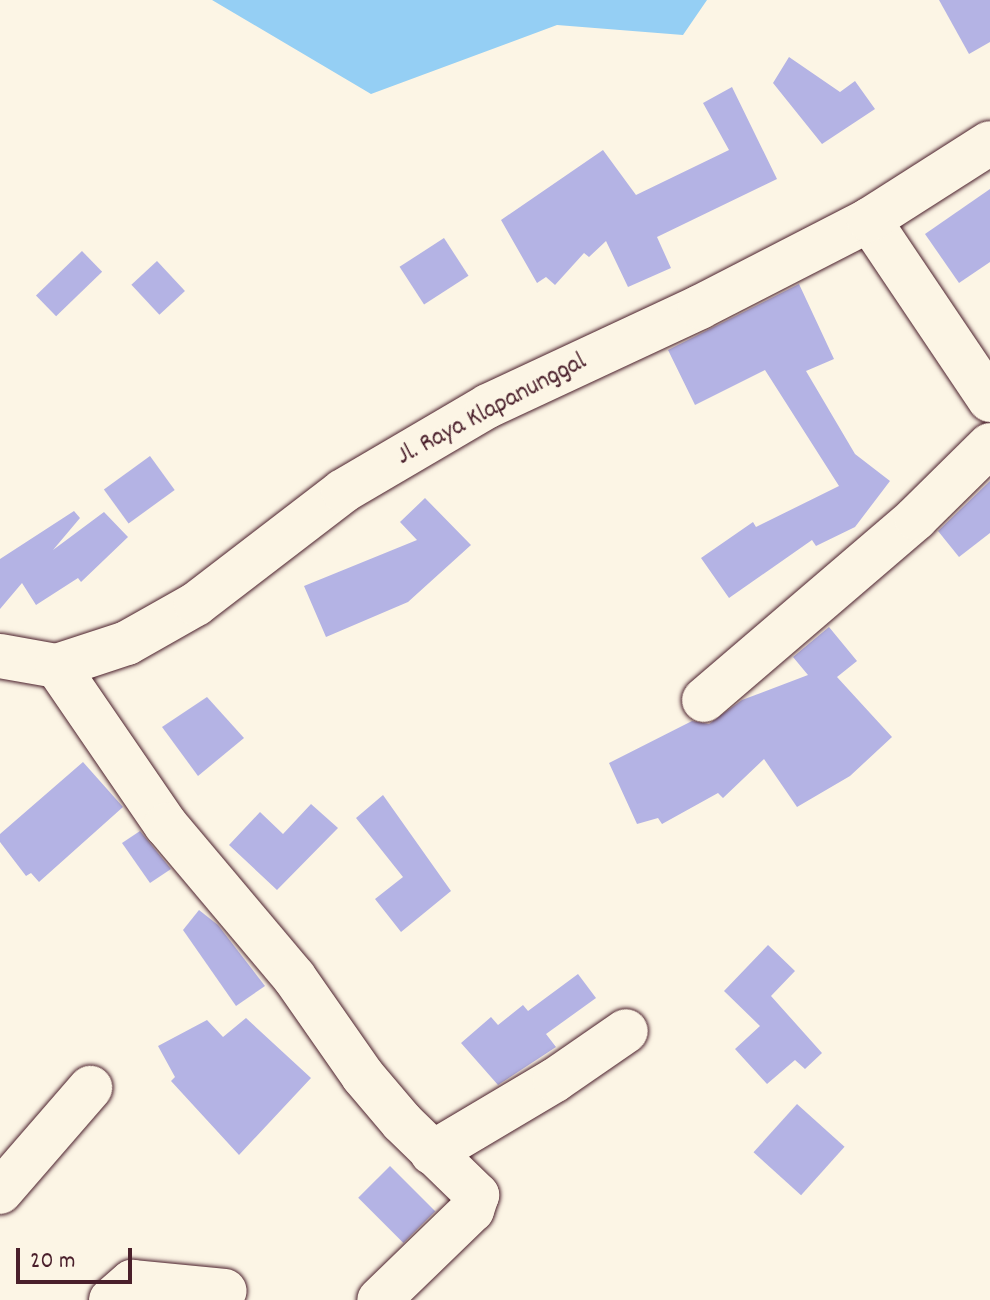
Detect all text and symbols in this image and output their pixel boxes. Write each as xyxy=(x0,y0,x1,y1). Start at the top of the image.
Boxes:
street label: Jl. Raya Klapanunggal xyxy=(392,347,592,473)
scale bar xyxy=(20,1232,136,1282)
text: 20 m xyxy=(30,1245,76,1279)

